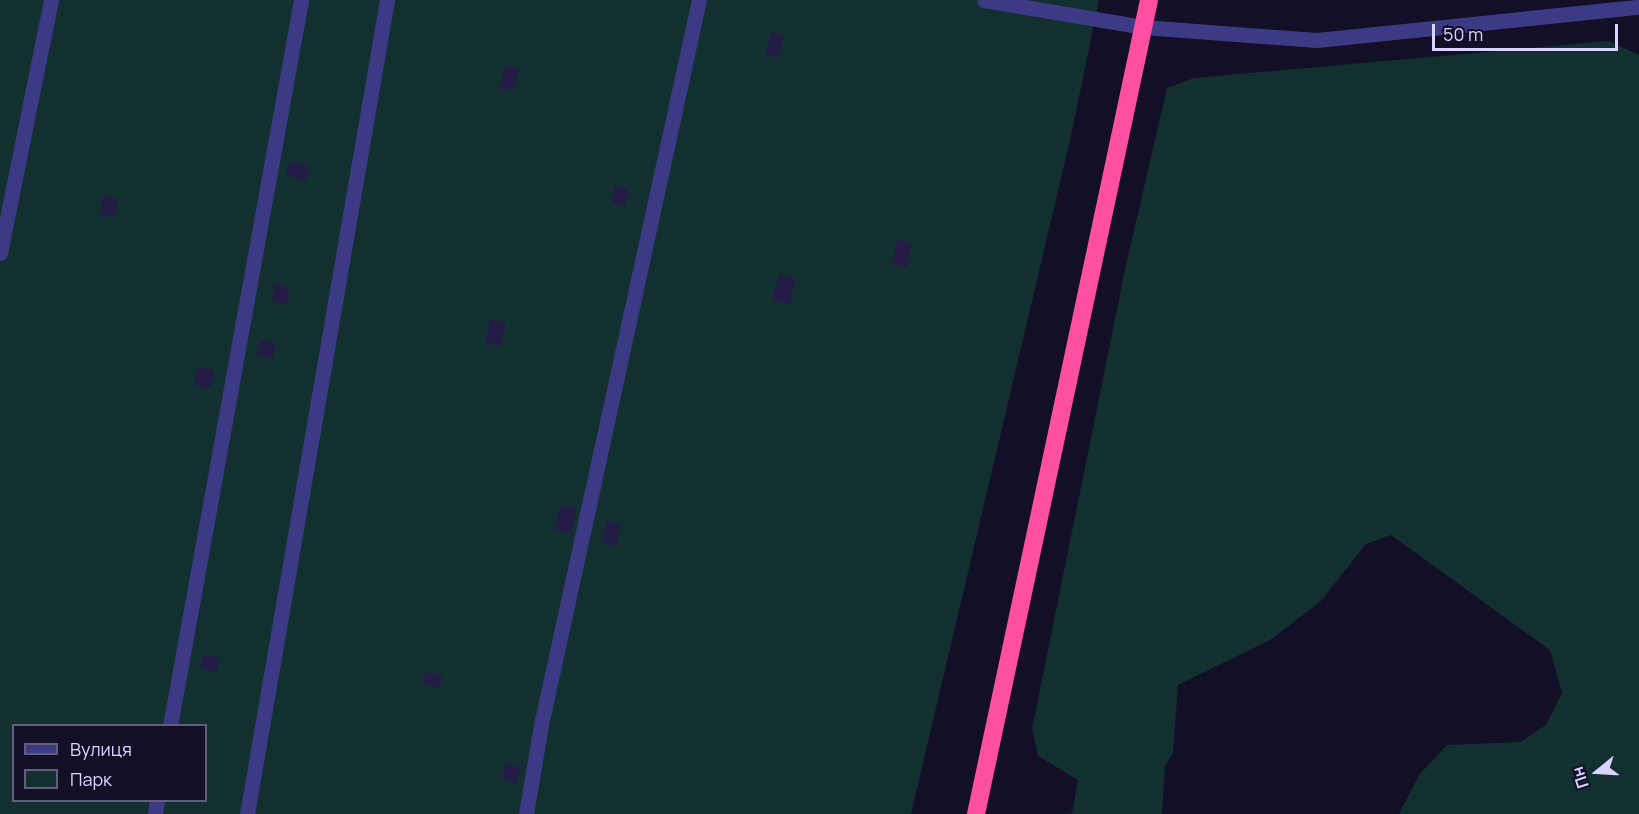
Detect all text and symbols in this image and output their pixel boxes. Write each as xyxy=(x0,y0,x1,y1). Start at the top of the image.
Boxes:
scale bar xyxy=(1435,12,1621,50)
text: 50 m xyxy=(1443,22,1483,46)
legend xyxy=(12,724,207,802)
text: Вулиця xyxy=(70,737,132,761)
north arrow xyxy=(1567,742,1627,802)
text: Пн xyxy=(1566,764,1594,791)
text: Парк xyxy=(70,767,112,791)

